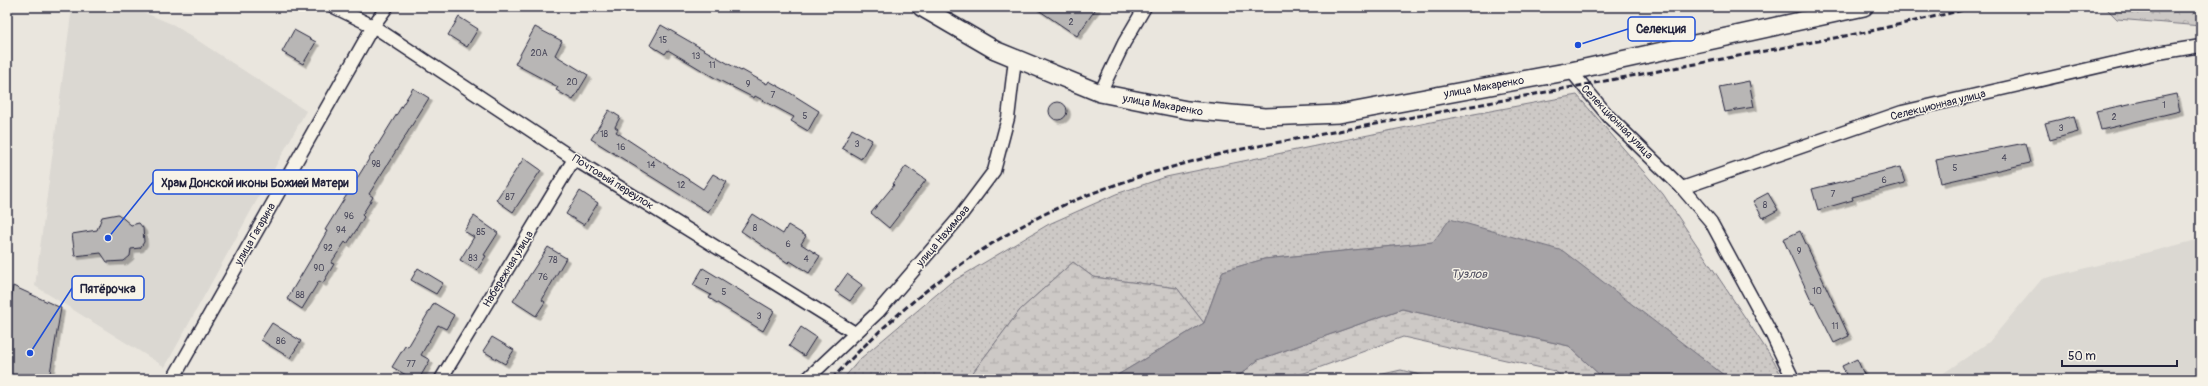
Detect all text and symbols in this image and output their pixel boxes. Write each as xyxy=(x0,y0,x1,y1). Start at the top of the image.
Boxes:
house number: 2 xyxy=(1068,17,1074,28)
callout: Селекция xyxy=(1628,17,1695,41)
text: Селекция xyxy=(1636,22,1686,37)
house number: 15 xyxy=(659,35,667,46)
house number: 20А xyxy=(530,48,548,59)
house number: 13 xyxy=(692,51,700,62)
house number: 11 xyxy=(708,60,716,71)
street label: улица Макаренко xyxy=(1442,74,1525,101)
house number: 20 xyxy=(566,77,578,88)
house number: 9 xyxy=(746,79,751,90)
street label: Селекционная улица xyxy=(1578,82,1656,162)
street label: Селекционная улица xyxy=(1889,87,1987,123)
house number: 7 xyxy=(771,90,776,101)
street label: улица Макаренко xyxy=(1121,91,1204,118)
house number: 1 xyxy=(2162,100,2166,111)
house number: 5 xyxy=(803,111,808,122)
house number: 2 xyxy=(2111,112,2117,123)
house number: 3 xyxy=(2058,123,2064,134)
house number: 18 xyxy=(600,129,608,140)
house number: 3 xyxy=(854,139,860,150)
house number: 16 xyxy=(617,142,625,153)
street label: Почтовый переулок xyxy=(570,152,656,212)
house number: 4 xyxy=(2001,153,2007,164)
house number: 98 xyxy=(371,159,381,170)
house number: 14 xyxy=(647,160,656,171)
house number: 5 xyxy=(1953,163,1958,174)
callout: Храм Донской иконы Божией Матери xyxy=(153,170,357,194)
house number: 6 xyxy=(1881,175,1887,186)
text: Храм Донской иконы Божией Матери xyxy=(161,176,349,191)
house number: 12 xyxy=(677,180,685,191)
house number: 7 xyxy=(1831,189,1836,200)
house number: 87 xyxy=(505,192,515,203)
house number: 8 xyxy=(1763,200,1768,211)
street label: улица Гагарина xyxy=(231,201,278,268)
street label: улица Нахимова xyxy=(913,203,972,270)
house number: 96 xyxy=(344,211,354,222)
house number: 8 xyxy=(753,223,758,234)
house number: 94 xyxy=(336,225,347,236)
house number: 85 xyxy=(476,227,486,238)
street label: Набережная улица xyxy=(480,228,536,310)
house number: 6 xyxy=(785,239,791,250)
house number: 92 xyxy=(323,243,333,254)
house number: 9 xyxy=(1797,246,1802,257)
house number: 83 xyxy=(468,253,478,264)
house number: 4 xyxy=(803,254,809,265)
house number: 78 xyxy=(548,255,558,266)
house number: 90 xyxy=(314,263,324,274)
water label: Тузлов xyxy=(1451,267,1488,282)
house number: 76 xyxy=(538,272,548,283)
callout: Пятёрочка xyxy=(72,276,144,300)
house number: 7 xyxy=(705,277,710,288)
text: Пятёрочка xyxy=(80,282,136,297)
house number: 10 xyxy=(1812,286,1822,297)
house number: 5 xyxy=(722,287,727,298)
house number: 88 xyxy=(295,290,305,301)
house number: 3 xyxy=(756,311,762,322)
house number: 11 xyxy=(1831,321,1839,332)
house number: 86 xyxy=(276,336,286,347)
scale bar xyxy=(2062,342,2177,368)
text: 50 m xyxy=(2068,349,2096,364)
house number: 77 xyxy=(406,359,416,370)

